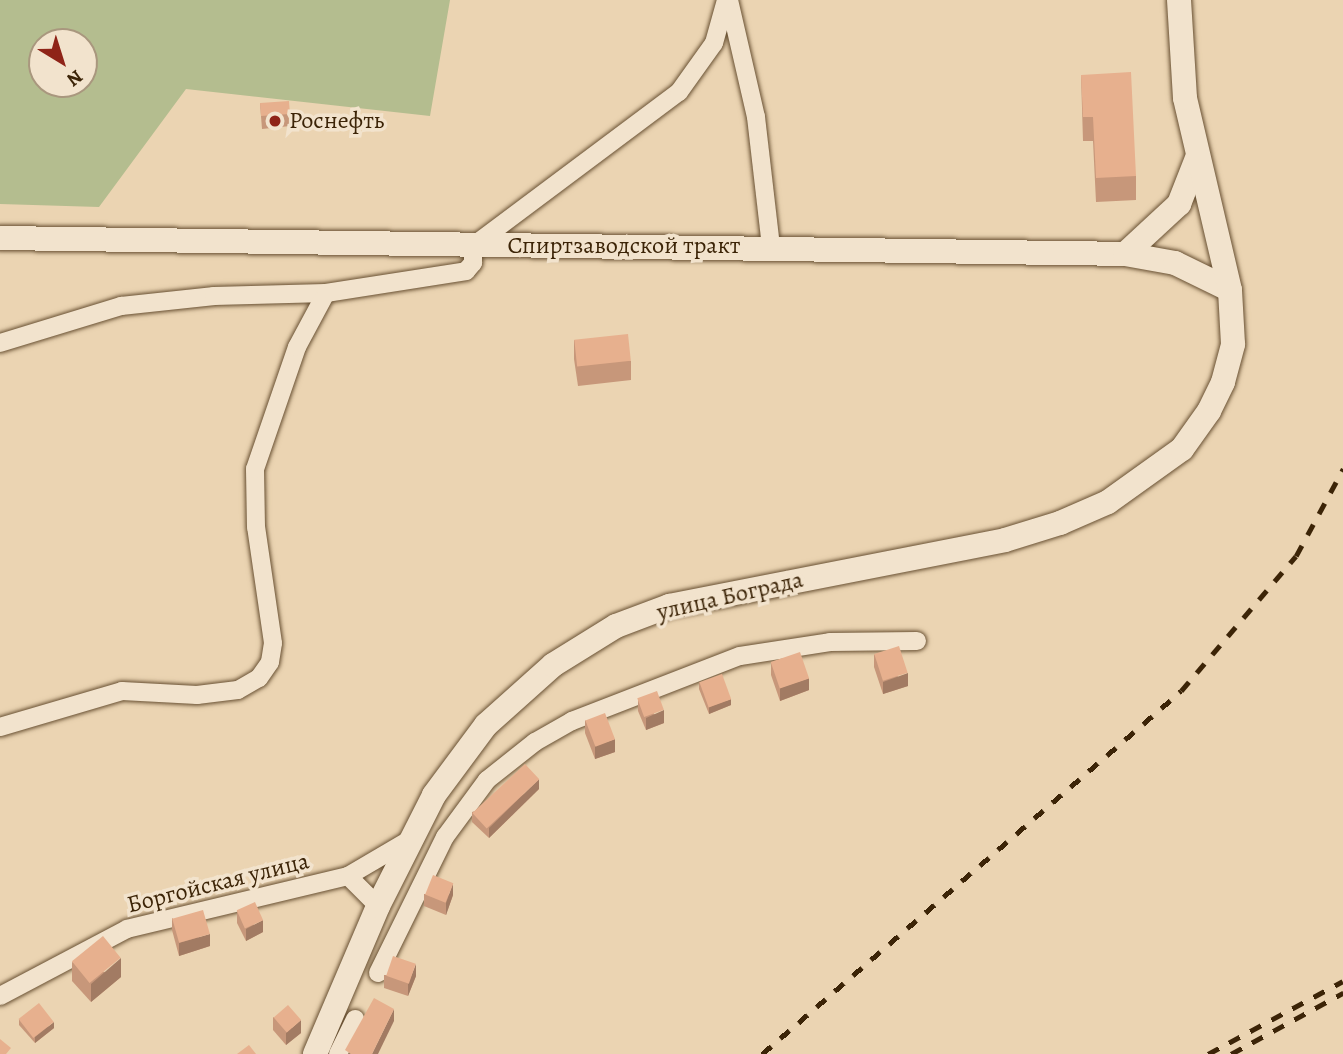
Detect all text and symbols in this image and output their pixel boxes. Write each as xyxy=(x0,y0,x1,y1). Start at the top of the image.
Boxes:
north arrow xyxy=(28,28,98,98)
text: N xyxy=(61,63,88,92)
place label: Роснефть xyxy=(289,107,384,135)
marker: Роснефть xyxy=(267,113,283,129)
street label: Спиртзаводской тракт xyxy=(508,232,740,260)
street label: улица Бограда xyxy=(654,565,806,627)
street label: Боргойская улица xyxy=(124,846,312,920)

